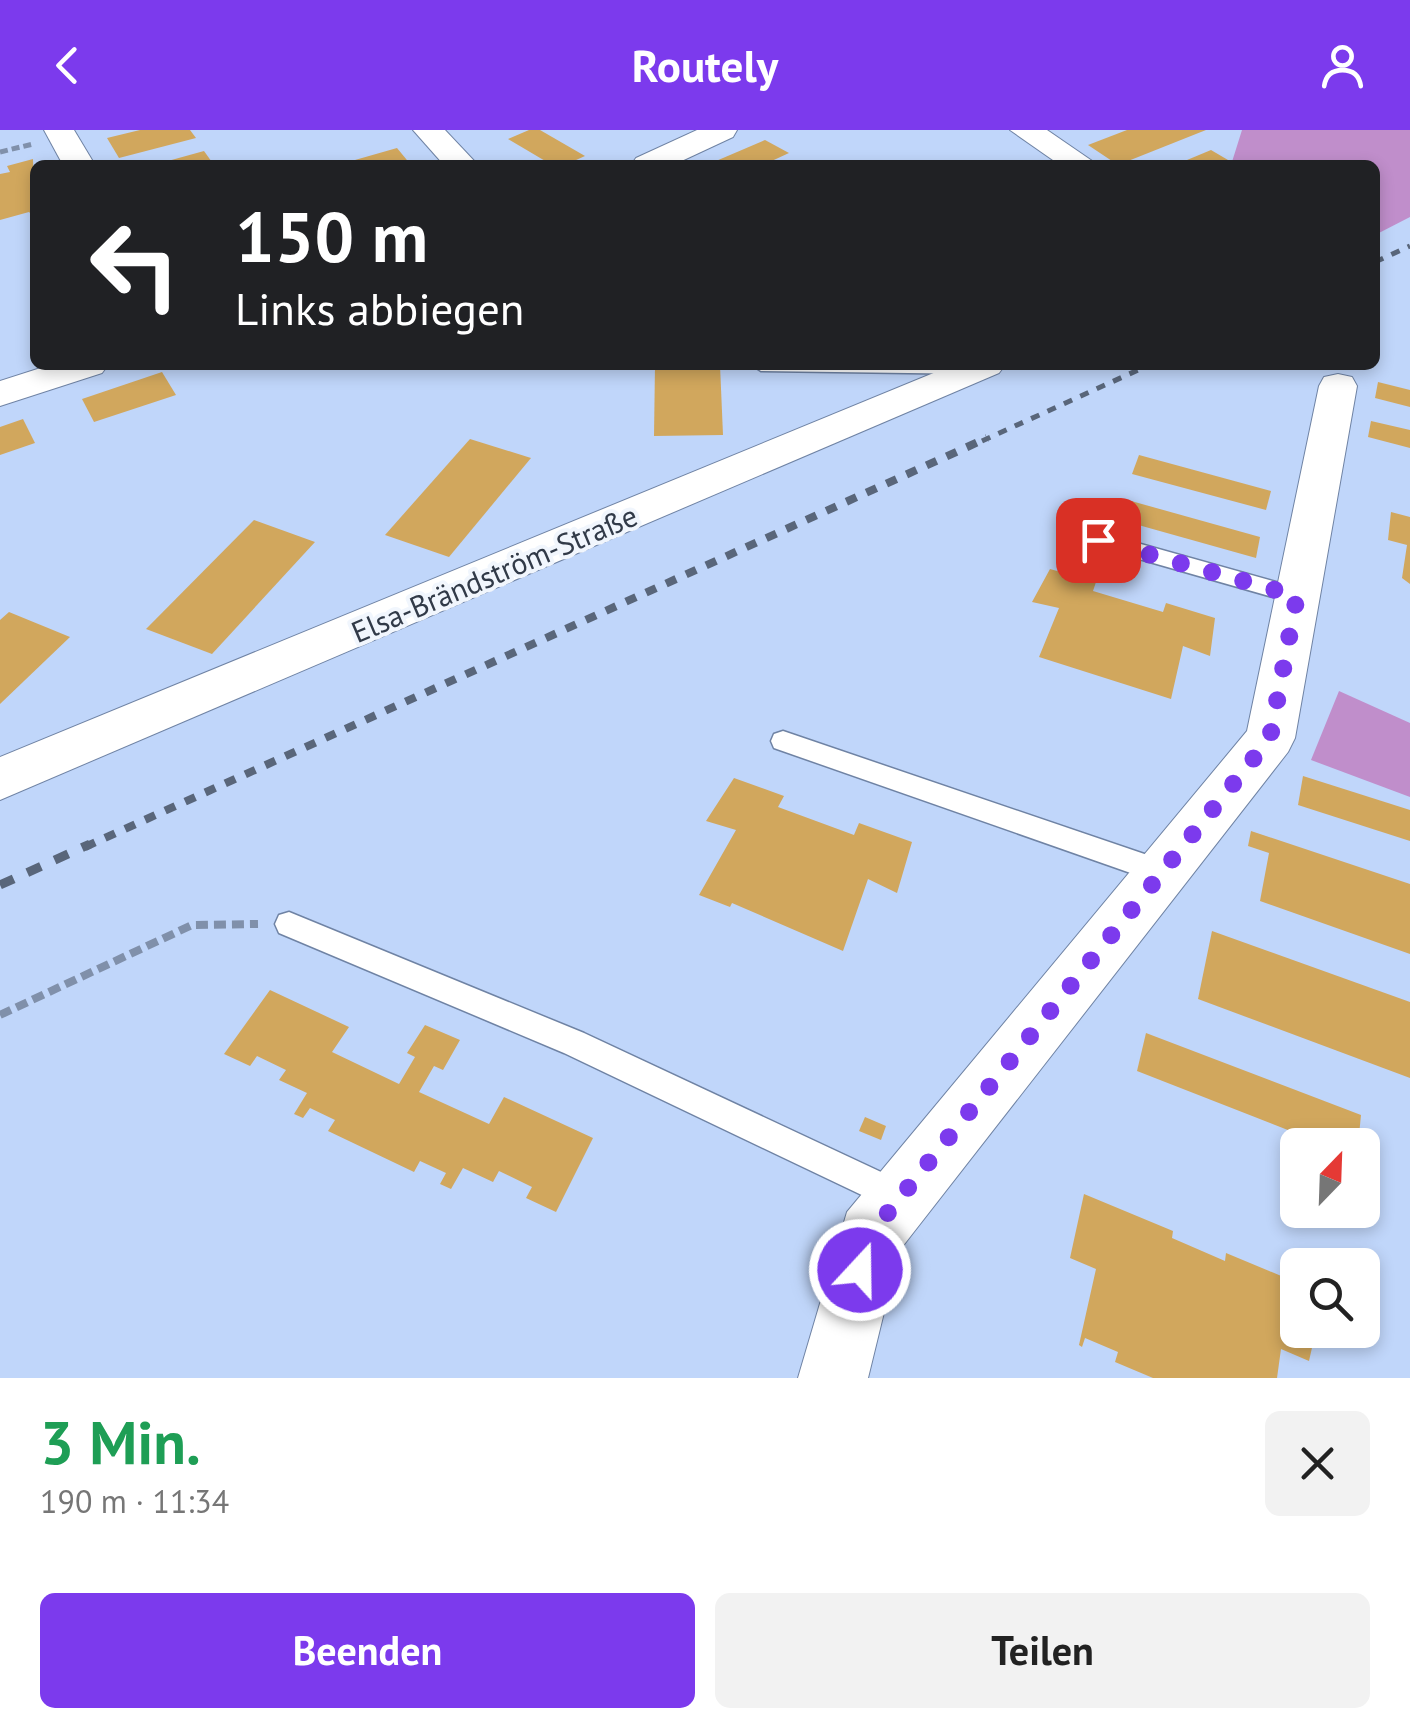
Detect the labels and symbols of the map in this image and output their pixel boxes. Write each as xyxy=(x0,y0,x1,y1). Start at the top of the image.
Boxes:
street label: Elsa-Brändström-Straße xyxy=(345,495,643,651)
pin xyxy=(1056,498,1141,583)
north arrow xyxy=(1280,1128,1380,1228)
position arrow xyxy=(808,1218,912,1322)

